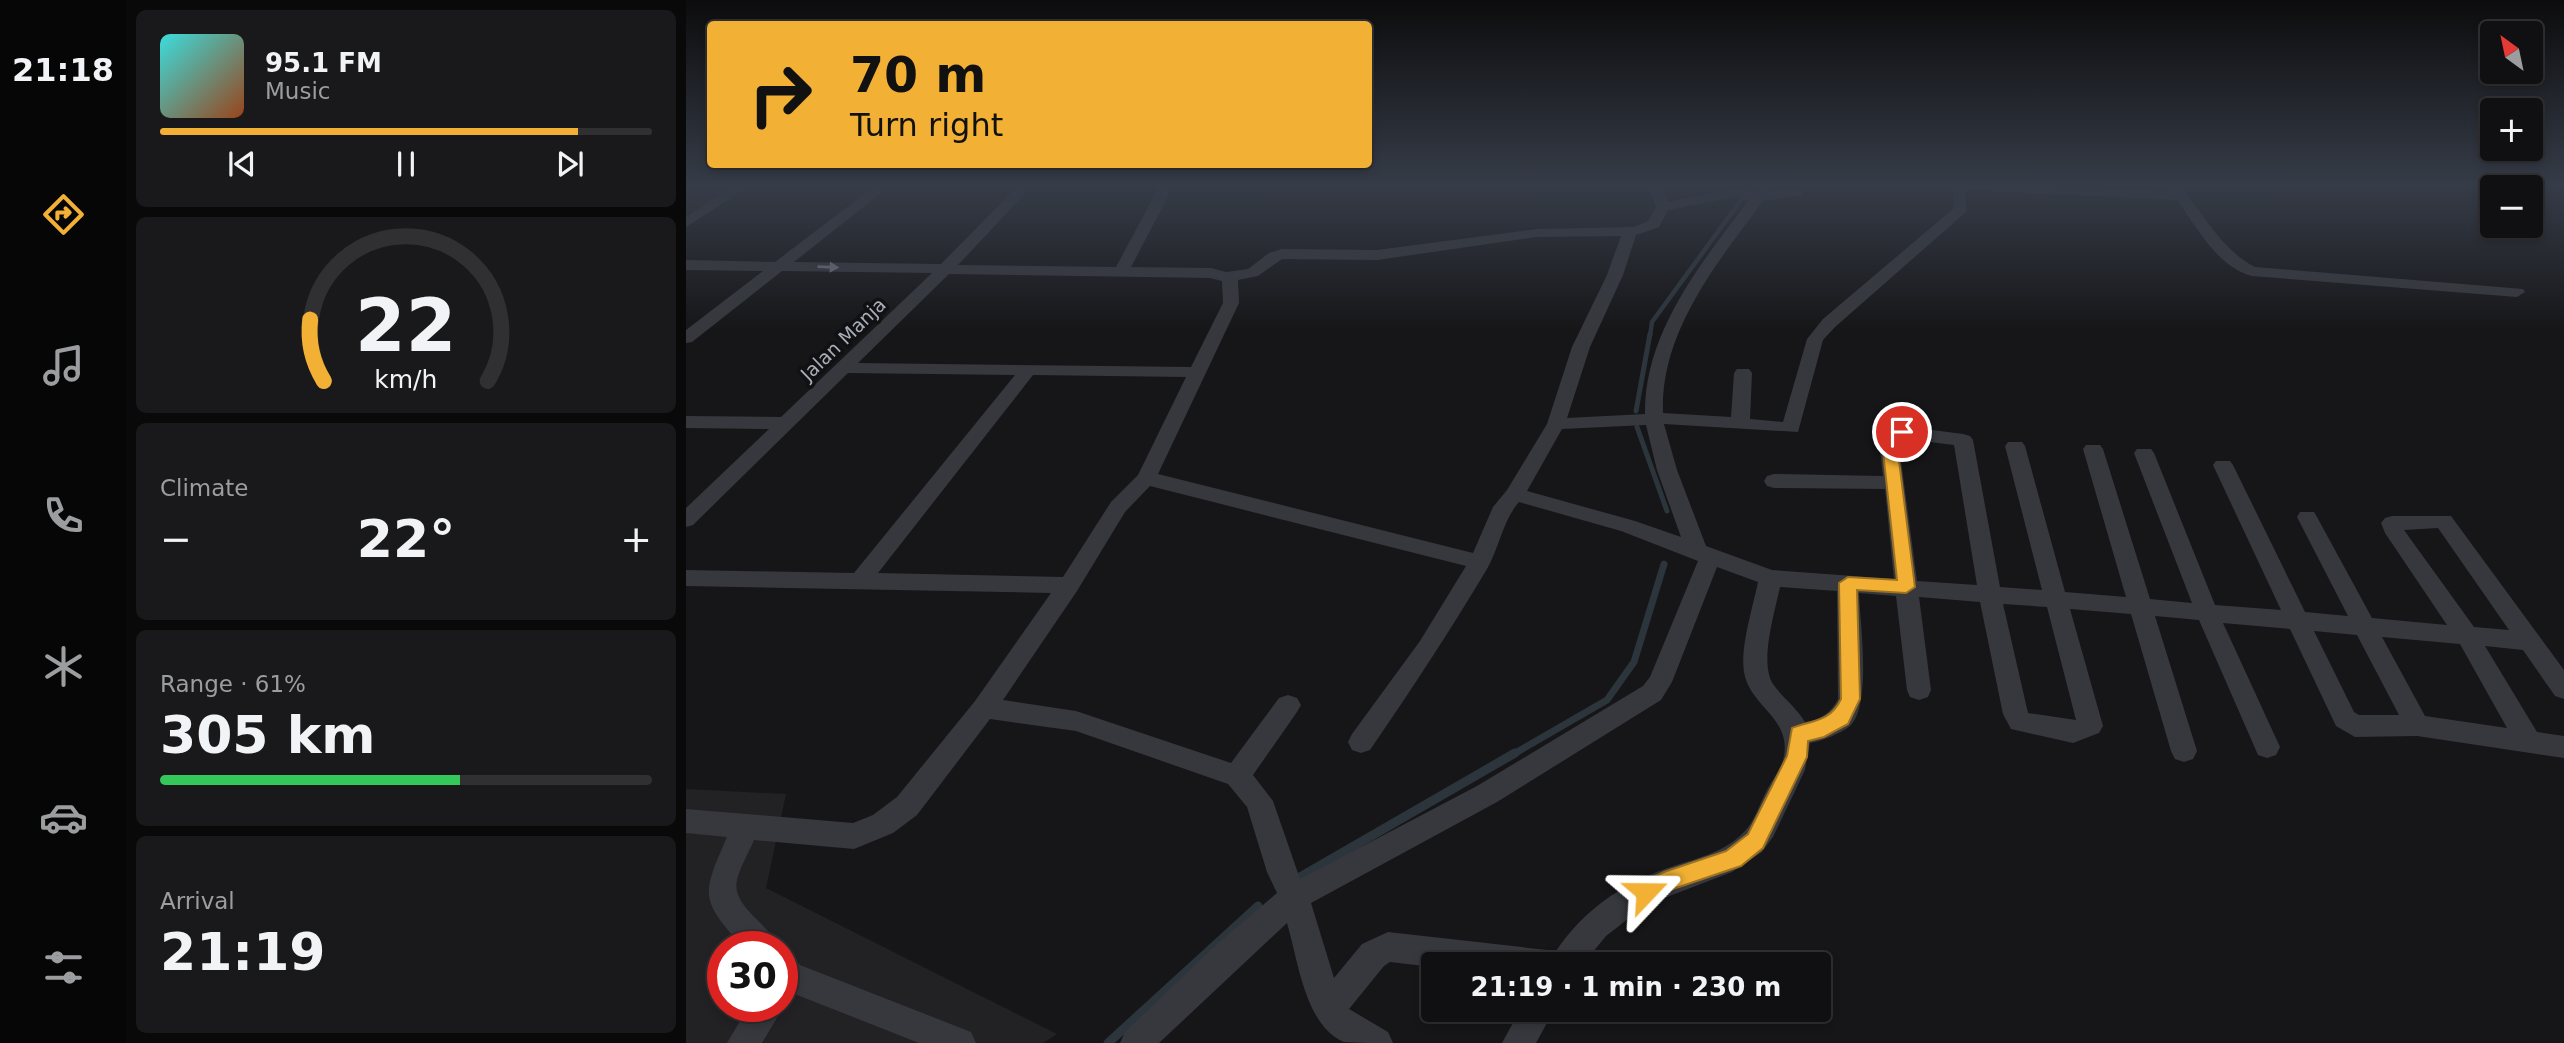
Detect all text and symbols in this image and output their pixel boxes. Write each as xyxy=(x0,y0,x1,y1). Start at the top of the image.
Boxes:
north arrow xyxy=(2480,21,2543,84)
map controls xyxy=(2480,21,2543,238)
text: 70 m xyxy=(850,47,986,104)
text: 95.1 FM xyxy=(265,48,382,78)
icon: right xyxy=(735,49,826,140)
text: 21:18 xyxy=(12,51,114,89)
text: Music xyxy=(265,78,330,104)
button: + xyxy=(2480,98,2543,161)
text: Turn right xyxy=(850,106,1003,144)
icon: previous xyxy=(223,145,261,183)
icon: pause xyxy=(387,145,425,183)
icon: next xyxy=(551,145,589,183)
button: − xyxy=(2480,175,2543,238)
icon: directions xyxy=(39,190,88,239)
one-way arrow xyxy=(817,262,839,273)
text: 22 xyxy=(355,283,457,368)
street label: Jalan Manja xyxy=(795,293,890,386)
icon: music xyxy=(39,341,88,390)
text: km/h xyxy=(374,365,438,394)
pin xyxy=(1872,402,1932,462)
icon: arrive xyxy=(1883,413,1921,451)
text: Climate xyxy=(160,475,249,501)
icon: phone xyxy=(39,491,88,540)
text: 22° xyxy=(357,509,455,569)
text: − xyxy=(160,517,192,561)
text: + xyxy=(620,517,652,561)
icon: climate xyxy=(39,642,88,691)
text: Range · 61% xyxy=(160,671,306,697)
text: 305 km xyxy=(160,705,375,765)
icon: car xyxy=(39,793,88,842)
position arrow xyxy=(1609,855,1683,929)
text: Arrival xyxy=(160,888,235,914)
text: 21:19 xyxy=(160,922,326,982)
speed limit sign: 30 xyxy=(707,931,798,1022)
icon: filters xyxy=(39,943,88,992)
text: 21:19 · 1 min · 230 m xyxy=(1471,972,1781,1002)

